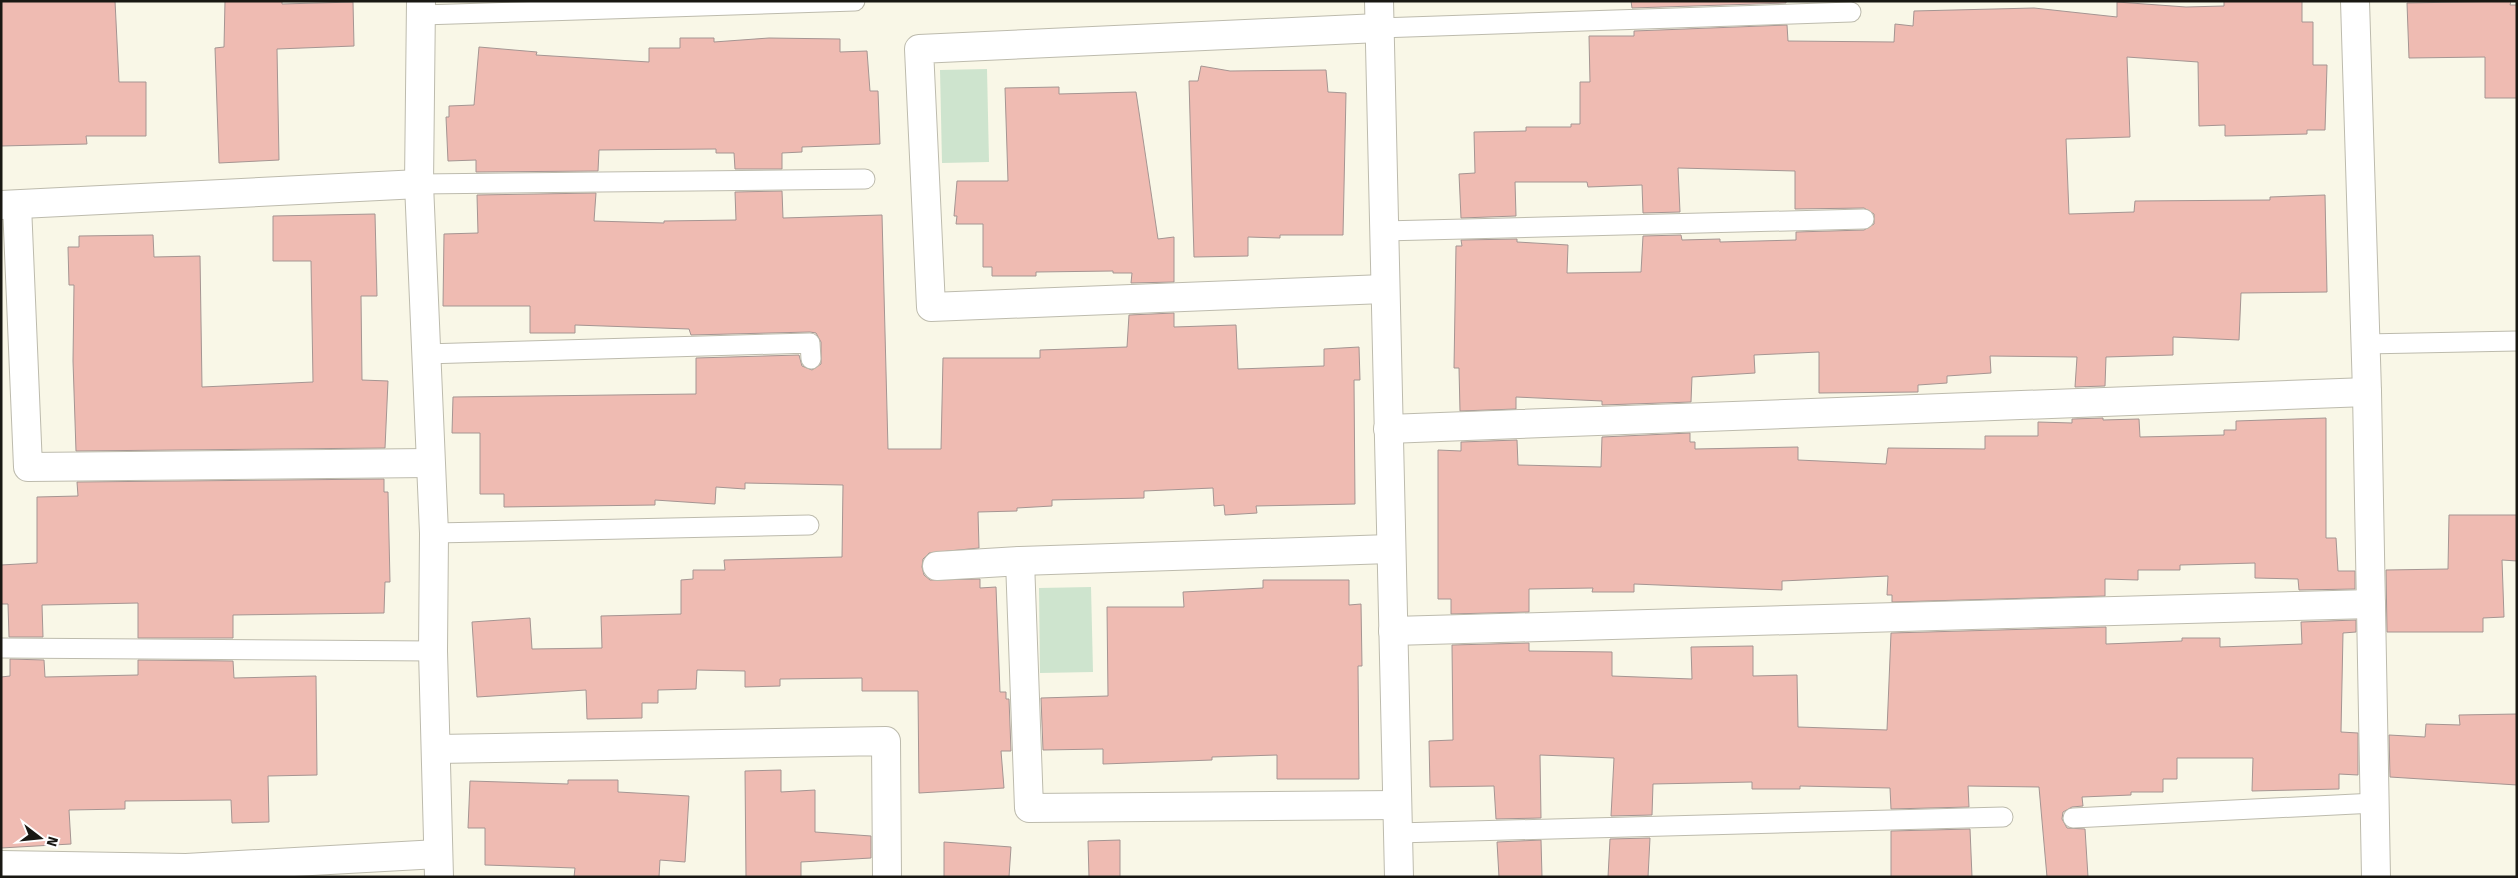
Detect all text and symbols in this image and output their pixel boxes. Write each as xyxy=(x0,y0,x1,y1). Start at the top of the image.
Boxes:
north arrow xyxy=(15,813,65,863)
text: N xyxy=(43,835,61,848)

